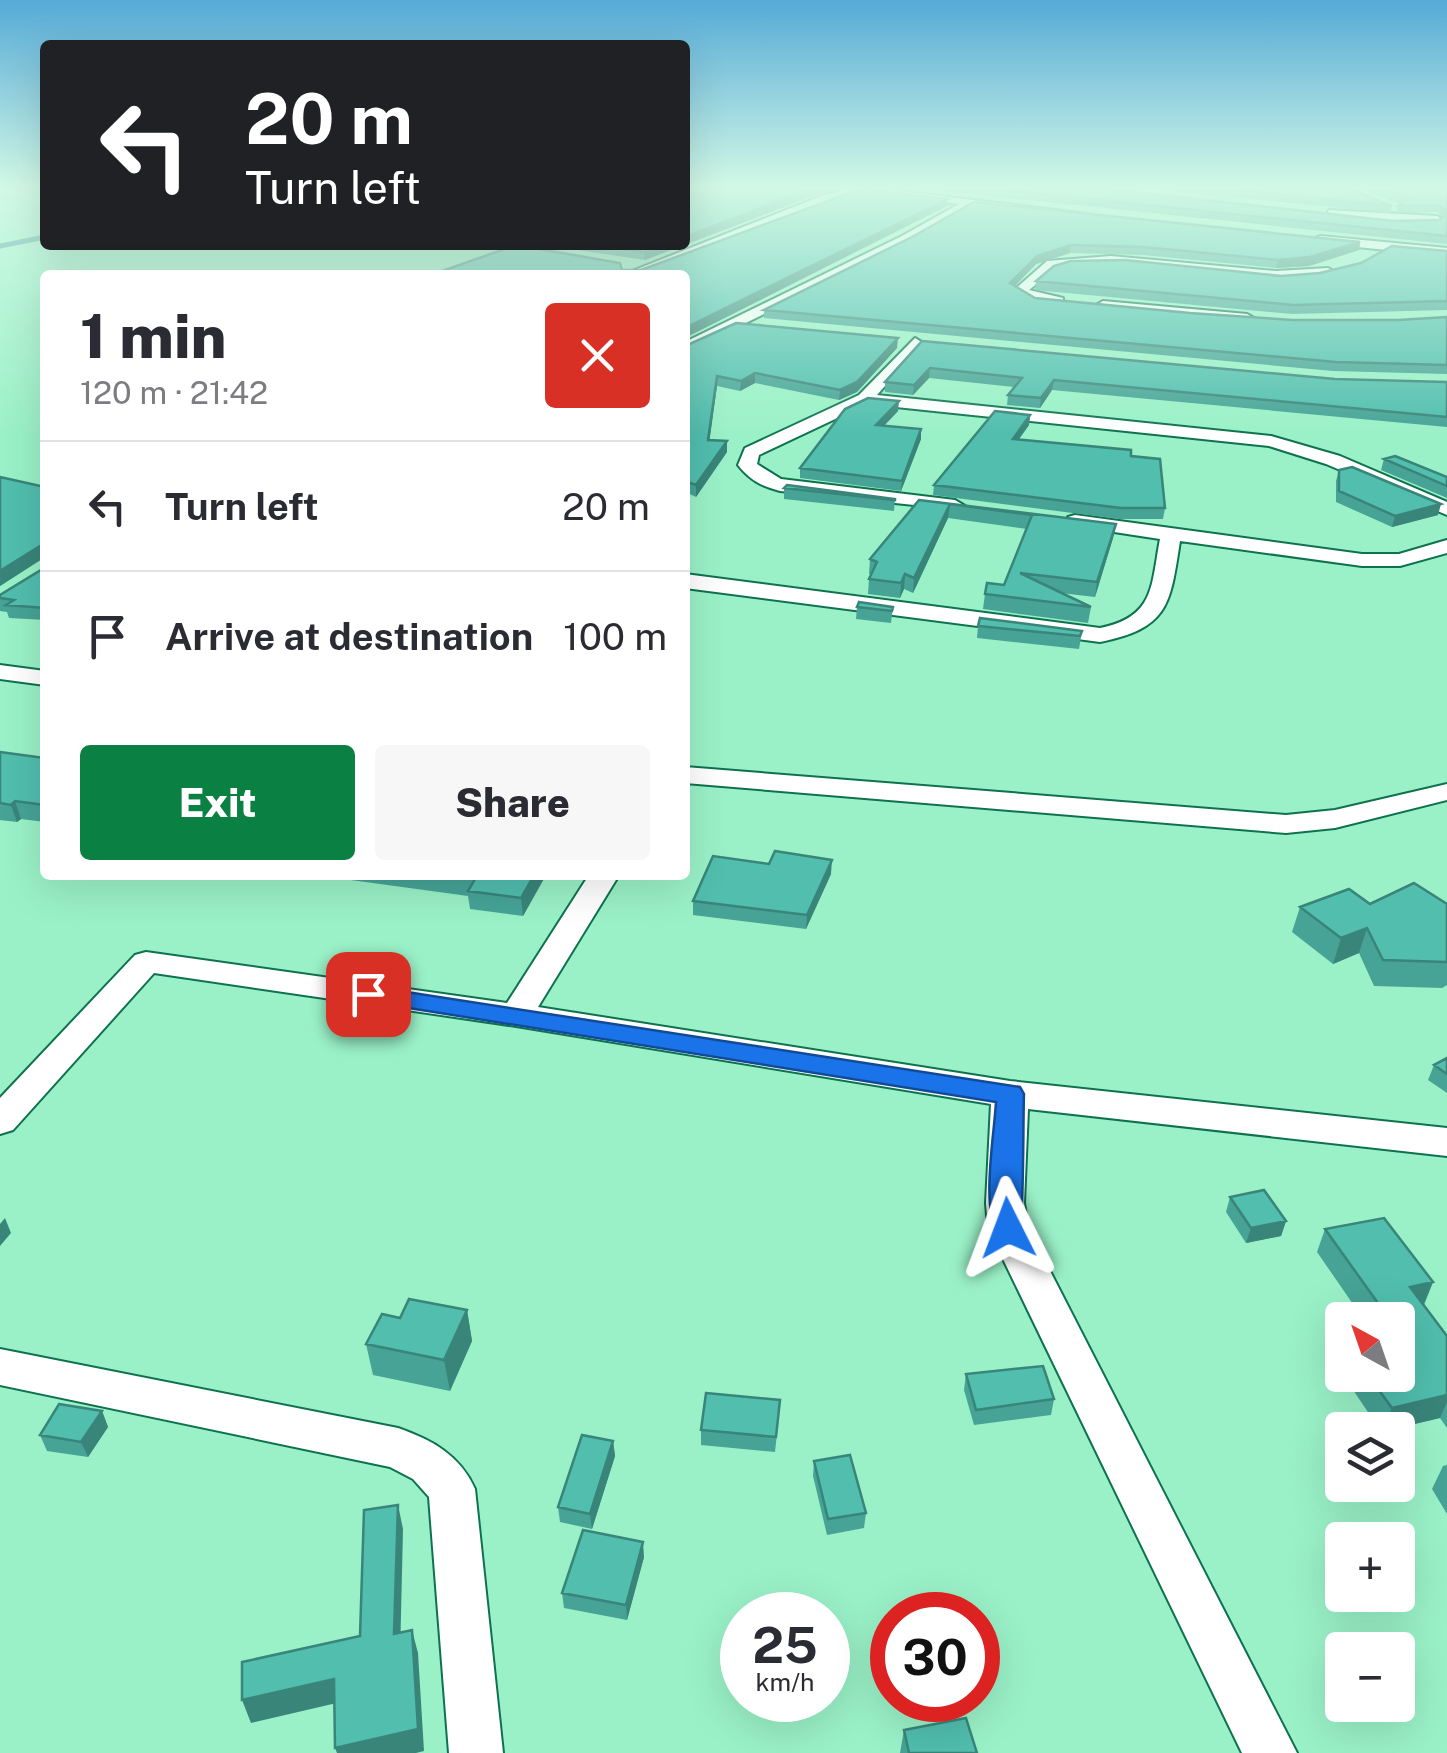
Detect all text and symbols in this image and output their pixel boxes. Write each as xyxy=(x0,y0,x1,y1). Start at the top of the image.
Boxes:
text: 20 m xyxy=(245,77,413,160)
icon: left xyxy=(80,80,210,210)
text: Turn left xyxy=(245,161,421,214)
text: 1 min xyxy=(80,301,227,372)
button: close xyxy=(545,303,650,408)
text: 120 m · 21:42 xyxy=(80,374,268,411)
icon: left xyxy=(80,479,135,534)
text: Turn left xyxy=(165,484,319,529)
text: 20 m xyxy=(562,484,650,529)
icon: arrive xyxy=(80,609,135,664)
text: Arrive at destination xyxy=(165,614,533,659)
text: 100 m xyxy=(563,614,667,659)
button: Exit xyxy=(80,745,355,860)
button: Share xyxy=(375,745,650,860)
pin xyxy=(326,952,411,1037)
icon: arrive xyxy=(341,967,396,1022)
position arrow xyxy=(956,1176,1060,1280)
north arrow xyxy=(1325,1302,1415,1392)
map controls xyxy=(1325,1302,1415,1722)
button: layers xyxy=(1325,1412,1415,1502)
button: + xyxy=(1325,1522,1415,1612)
speed limit sign: 30 xyxy=(870,1592,1000,1722)
text: 25 xyxy=(752,1615,818,1674)
button: − xyxy=(1325,1632,1415,1722)
text: km/h xyxy=(756,1667,814,1697)

